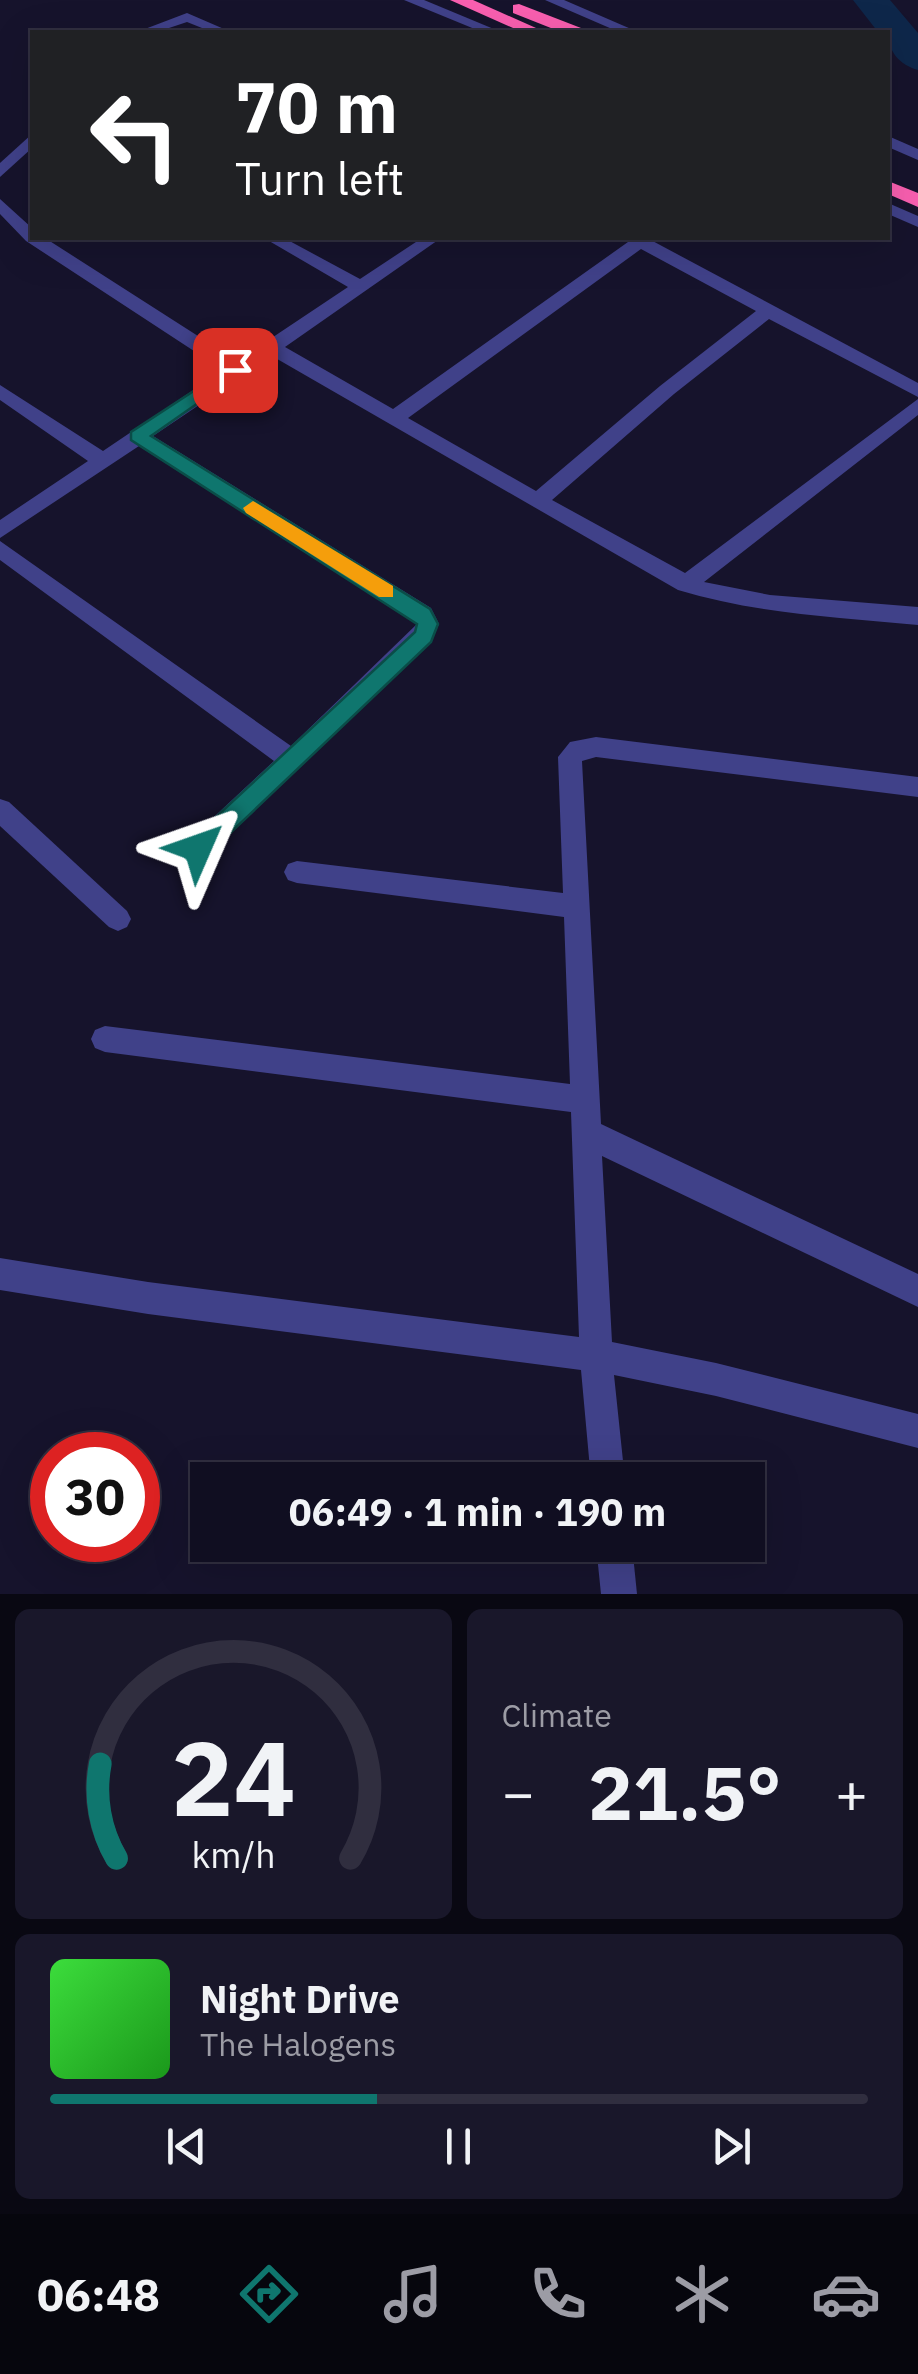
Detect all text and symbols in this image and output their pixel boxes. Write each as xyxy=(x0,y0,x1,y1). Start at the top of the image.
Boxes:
text: 70 m xyxy=(235,61,398,152)
icon: left xyxy=(70,70,200,200)
text: Turn left xyxy=(235,149,404,207)
pin xyxy=(193,328,278,413)
icon: arrive xyxy=(208,343,263,398)
position arrow xyxy=(146,796,250,900)
speed limit sign: 30 xyxy=(30,1432,160,1562)
text: 06:49 · 1 min · 190 m xyxy=(289,1487,666,1536)
text: Climate xyxy=(502,1694,612,1736)
text: 24 xyxy=(171,1709,296,1845)
text: 21.5° xyxy=(588,1743,782,1841)
text: − xyxy=(502,1757,535,1828)
text: + xyxy=(835,1757,868,1828)
text: km/h xyxy=(191,1831,275,1878)
text: Night Drive xyxy=(200,1974,400,2023)
text: The Halogens xyxy=(200,2023,396,2065)
icon: previous xyxy=(159,2119,214,2174)
icon: pause xyxy=(431,2119,486,2174)
icon: next xyxy=(704,2119,759,2174)
icon: directions xyxy=(234,2259,304,2329)
icon: music xyxy=(378,2259,448,2329)
icon: phone xyxy=(523,2259,593,2329)
icon: climate xyxy=(667,2259,737,2329)
icon: car xyxy=(811,2259,881,2329)
text: 06:48 xyxy=(37,2265,160,2323)

